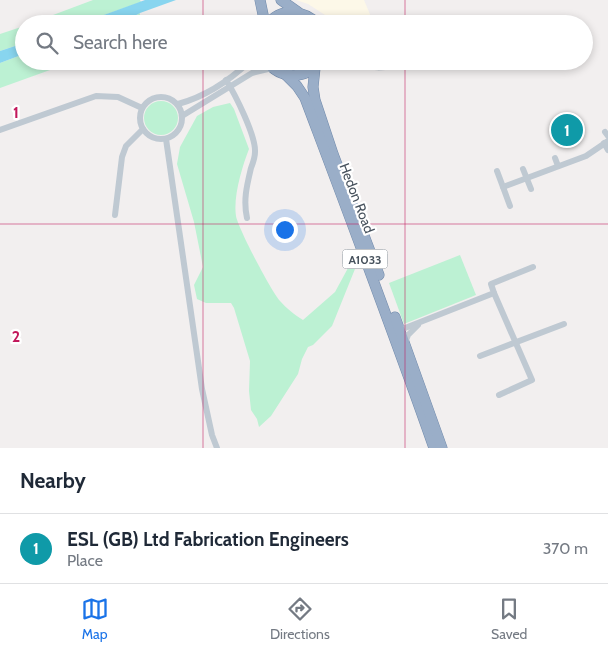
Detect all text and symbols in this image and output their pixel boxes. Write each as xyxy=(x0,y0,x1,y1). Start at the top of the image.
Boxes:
search box xyxy=(15,15,593,70)
icon: search xyxy=(33,29,61,57)
text: Search here xyxy=(73,31,167,54)
text: 1 xyxy=(13,103,19,122)
pin: 1 xyxy=(551,111,583,149)
street label: Hedon Road xyxy=(335,160,379,236)
your location xyxy=(272,217,298,243)
road number: A1033 xyxy=(342,250,388,268)
text: 2 xyxy=(12,327,20,346)
text: Nearby xyxy=(20,468,86,493)
text: ESL (GB) Ltd Fabrication Engineers xyxy=(67,528,349,551)
text: 1 xyxy=(33,539,39,558)
text: 370 m xyxy=(543,539,588,558)
text: Place xyxy=(67,551,103,570)
tab: Map xyxy=(81,595,109,643)
tab: Directions xyxy=(270,595,330,643)
tab: Saved xyxy=(491,595,527,643)

